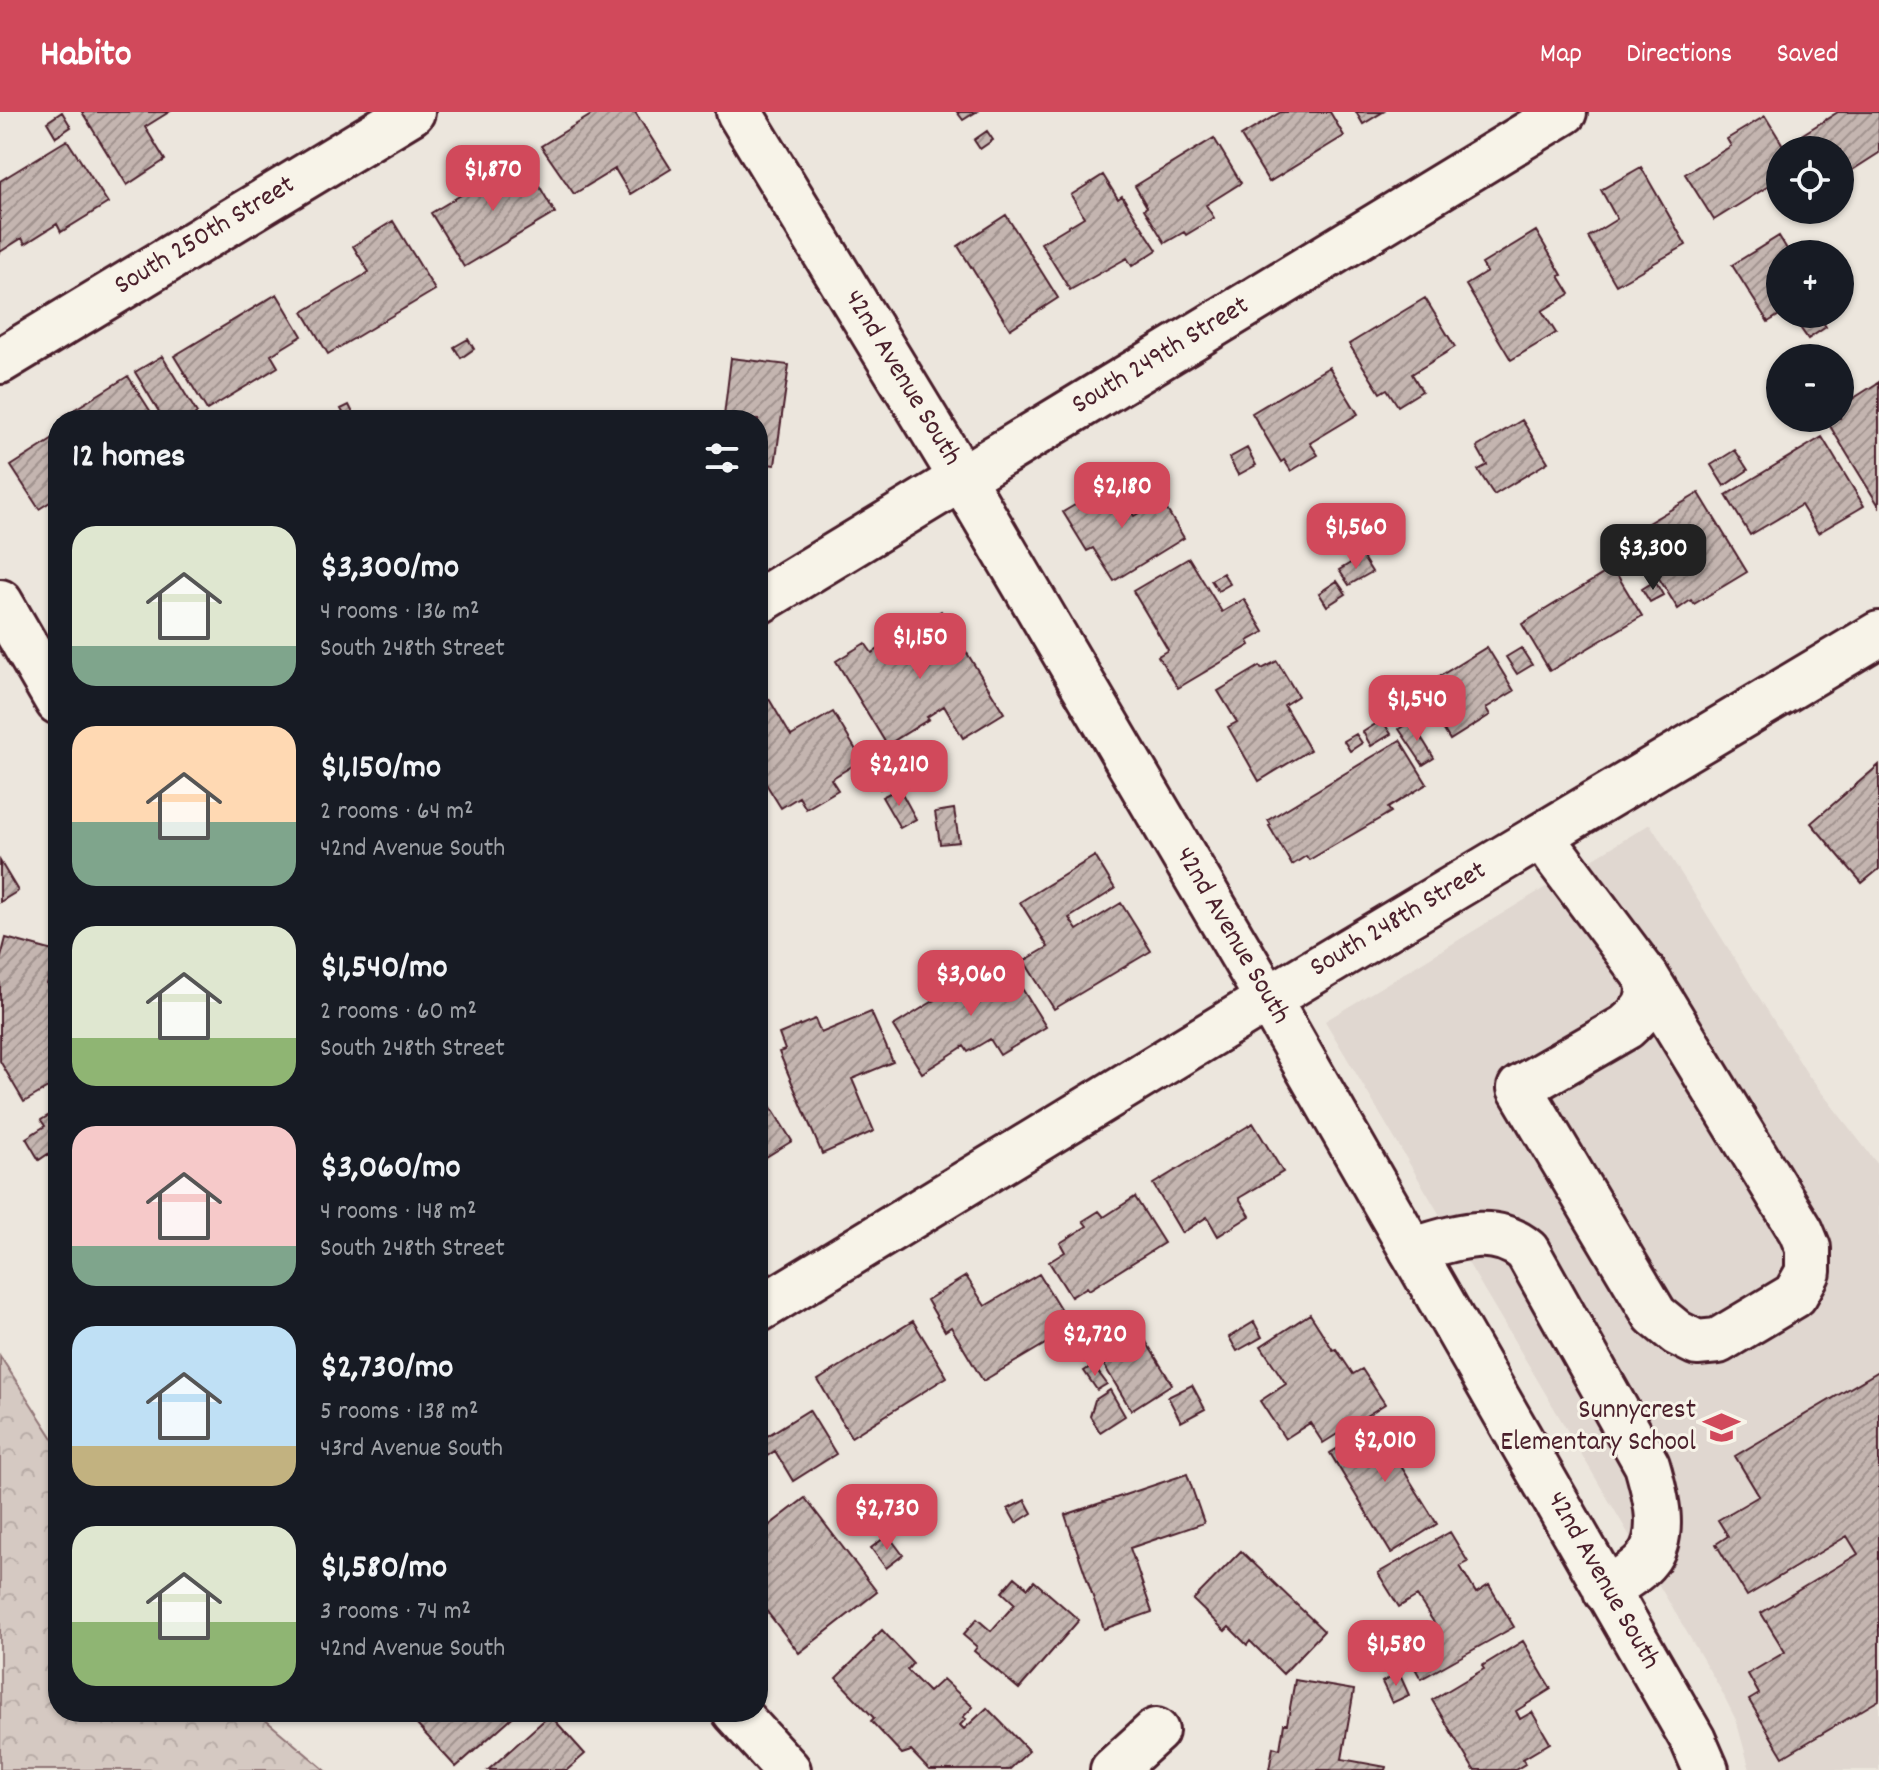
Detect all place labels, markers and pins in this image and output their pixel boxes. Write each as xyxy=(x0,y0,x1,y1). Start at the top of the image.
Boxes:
pin: $1,870 xyxy=(428,145,558,213)
pin: $2,180 xyxy=(1057,462,1187,530)
pin: $1,560 xyxy=(1291,503,1421,571)
pin: $3,300 xyxy=(1588,524,1718,592)
pin: $1,150 xyxy=(855,613,985,681)
pin: $1,540 xyxy=(1352,675,1482,743)
pin: $2,210 xyxy=(834,740,964,808)
pin: $3,060 xyxy=(906,950,1036,1018)
pin: $2,720 xyxy=(1030,1310,1160,1378)
place label: Sunnycrest Elementary School xyxy=(1500,1392,1696,1464)
school or university icon: Sunnycrest Elementary School xyxy=(1703,1409,1741,1447)
pin: $2,010 xyxy=(1320,1416,1450,1484)
pin: $2,730 xyxy=(822,1484,952,1552)
pin: $1,580 xyxy=(1331,1620,1461,1688)

